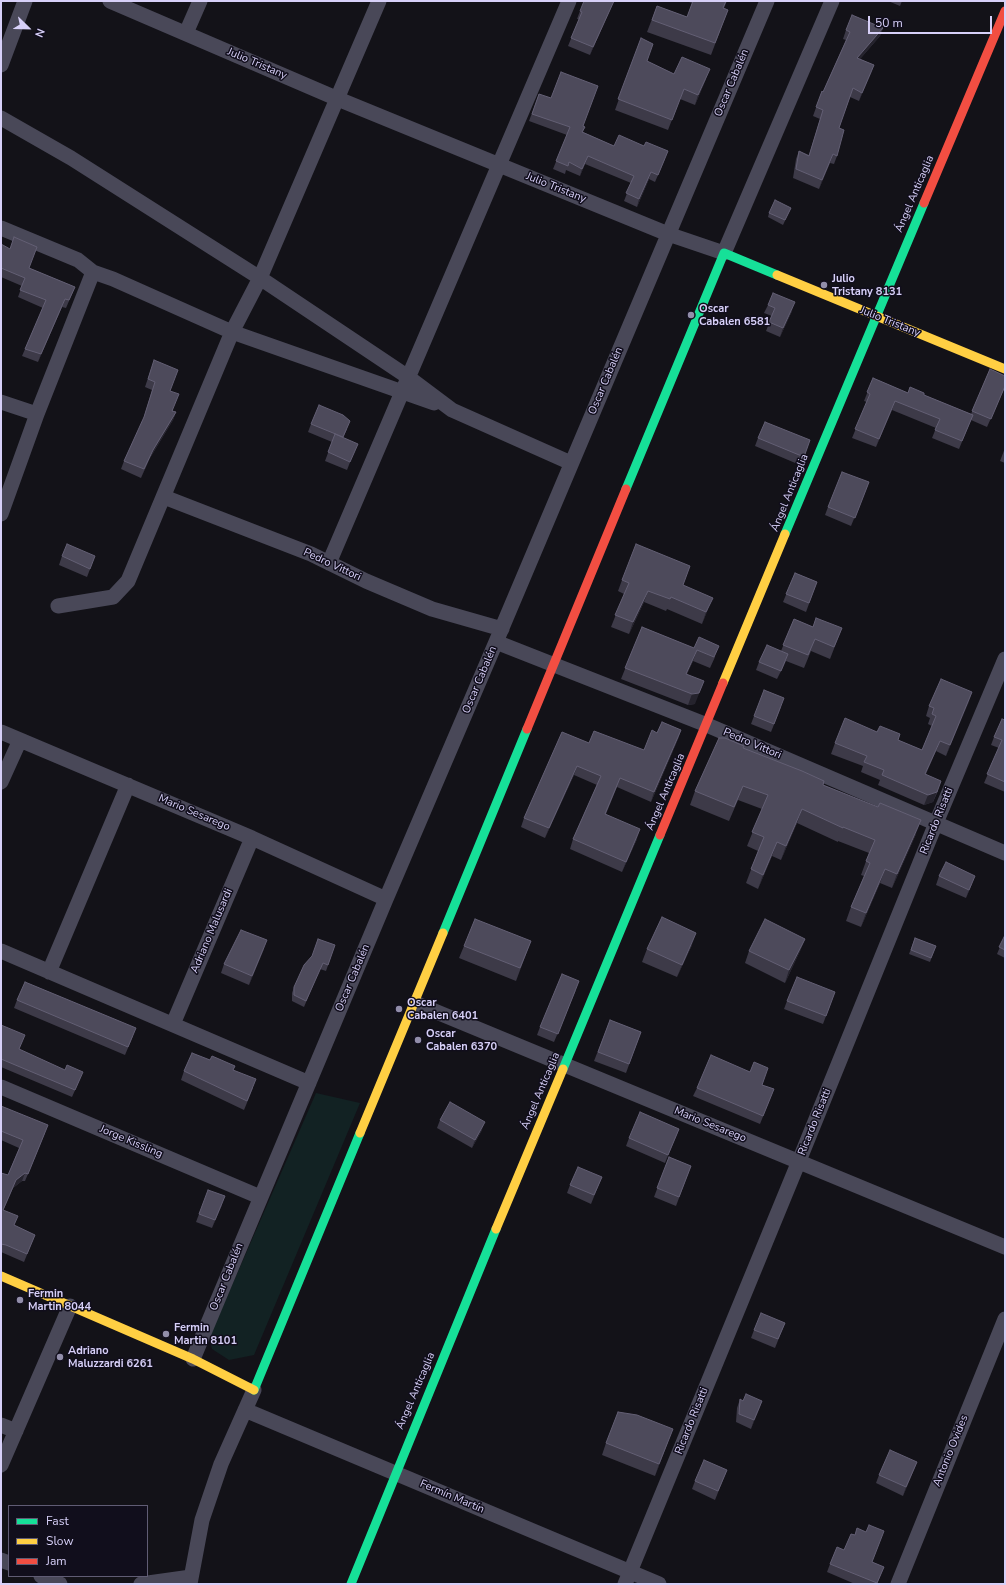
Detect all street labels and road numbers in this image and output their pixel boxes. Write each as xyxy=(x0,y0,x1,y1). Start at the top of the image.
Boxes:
street label: Julio Tristany xyxy=(225,46,289,82)
street label: Oscar Cabalén xyxy=(712,47,752,119)
street label: Ángel Anticaglia xyxy=(893,154,937,234)
street label: Julio Tristany xyxy=(524,170,588,206)
street label: Julio Tristany xyxy=(858,304,922,340)
street label: Oscar Cabalén xyxy=(586,345,626,417)
street label: Ángel Anticaglia xyxy=(768,452,812,534)
street label: Pedro Vittori xyxy=(301,546,363,584)
street label: Oscar Cabalén xyxy=(460,644,500,716)
street label: Pedro Vittori xyxy=(721,726,783,762)
street label: Ángel Anticaglia xyxy=(644,752,688,832)
street label: Ricardo Risatti xyxy=(918,786,956,856)
street label: Mario Sesarego xyxy=(156,792,232,834)
street label: Adriano Malusardi xyxy=(188,887,236,975)
street label: Oscar Cabalén xyxy=(333,942,373,1014)
street label: Ángel Anticaglia xyxy=(519,1051,563,1131)
street label: Ricardo Risatti xyxy=(796,1087,834,1157)
street label: Mario Sesarego xyxy=(672,1105,748,1145)
street label: Jorge Kissling xyxy=(97,1123,165,1161)
street label: Oscar Cabalén xyxy=(207,1241,247,1313)
street label: Ángel Anticaglia xyxy=(394,1351,438,1431)
street label: Ricardo Risatti xyxy=(673,1386,711,1456)
street label: Antonio Ovides xyxy=(931,1413,971,1489)
street label: Fermín Martín xyxy=(418,1477,486,1517)

